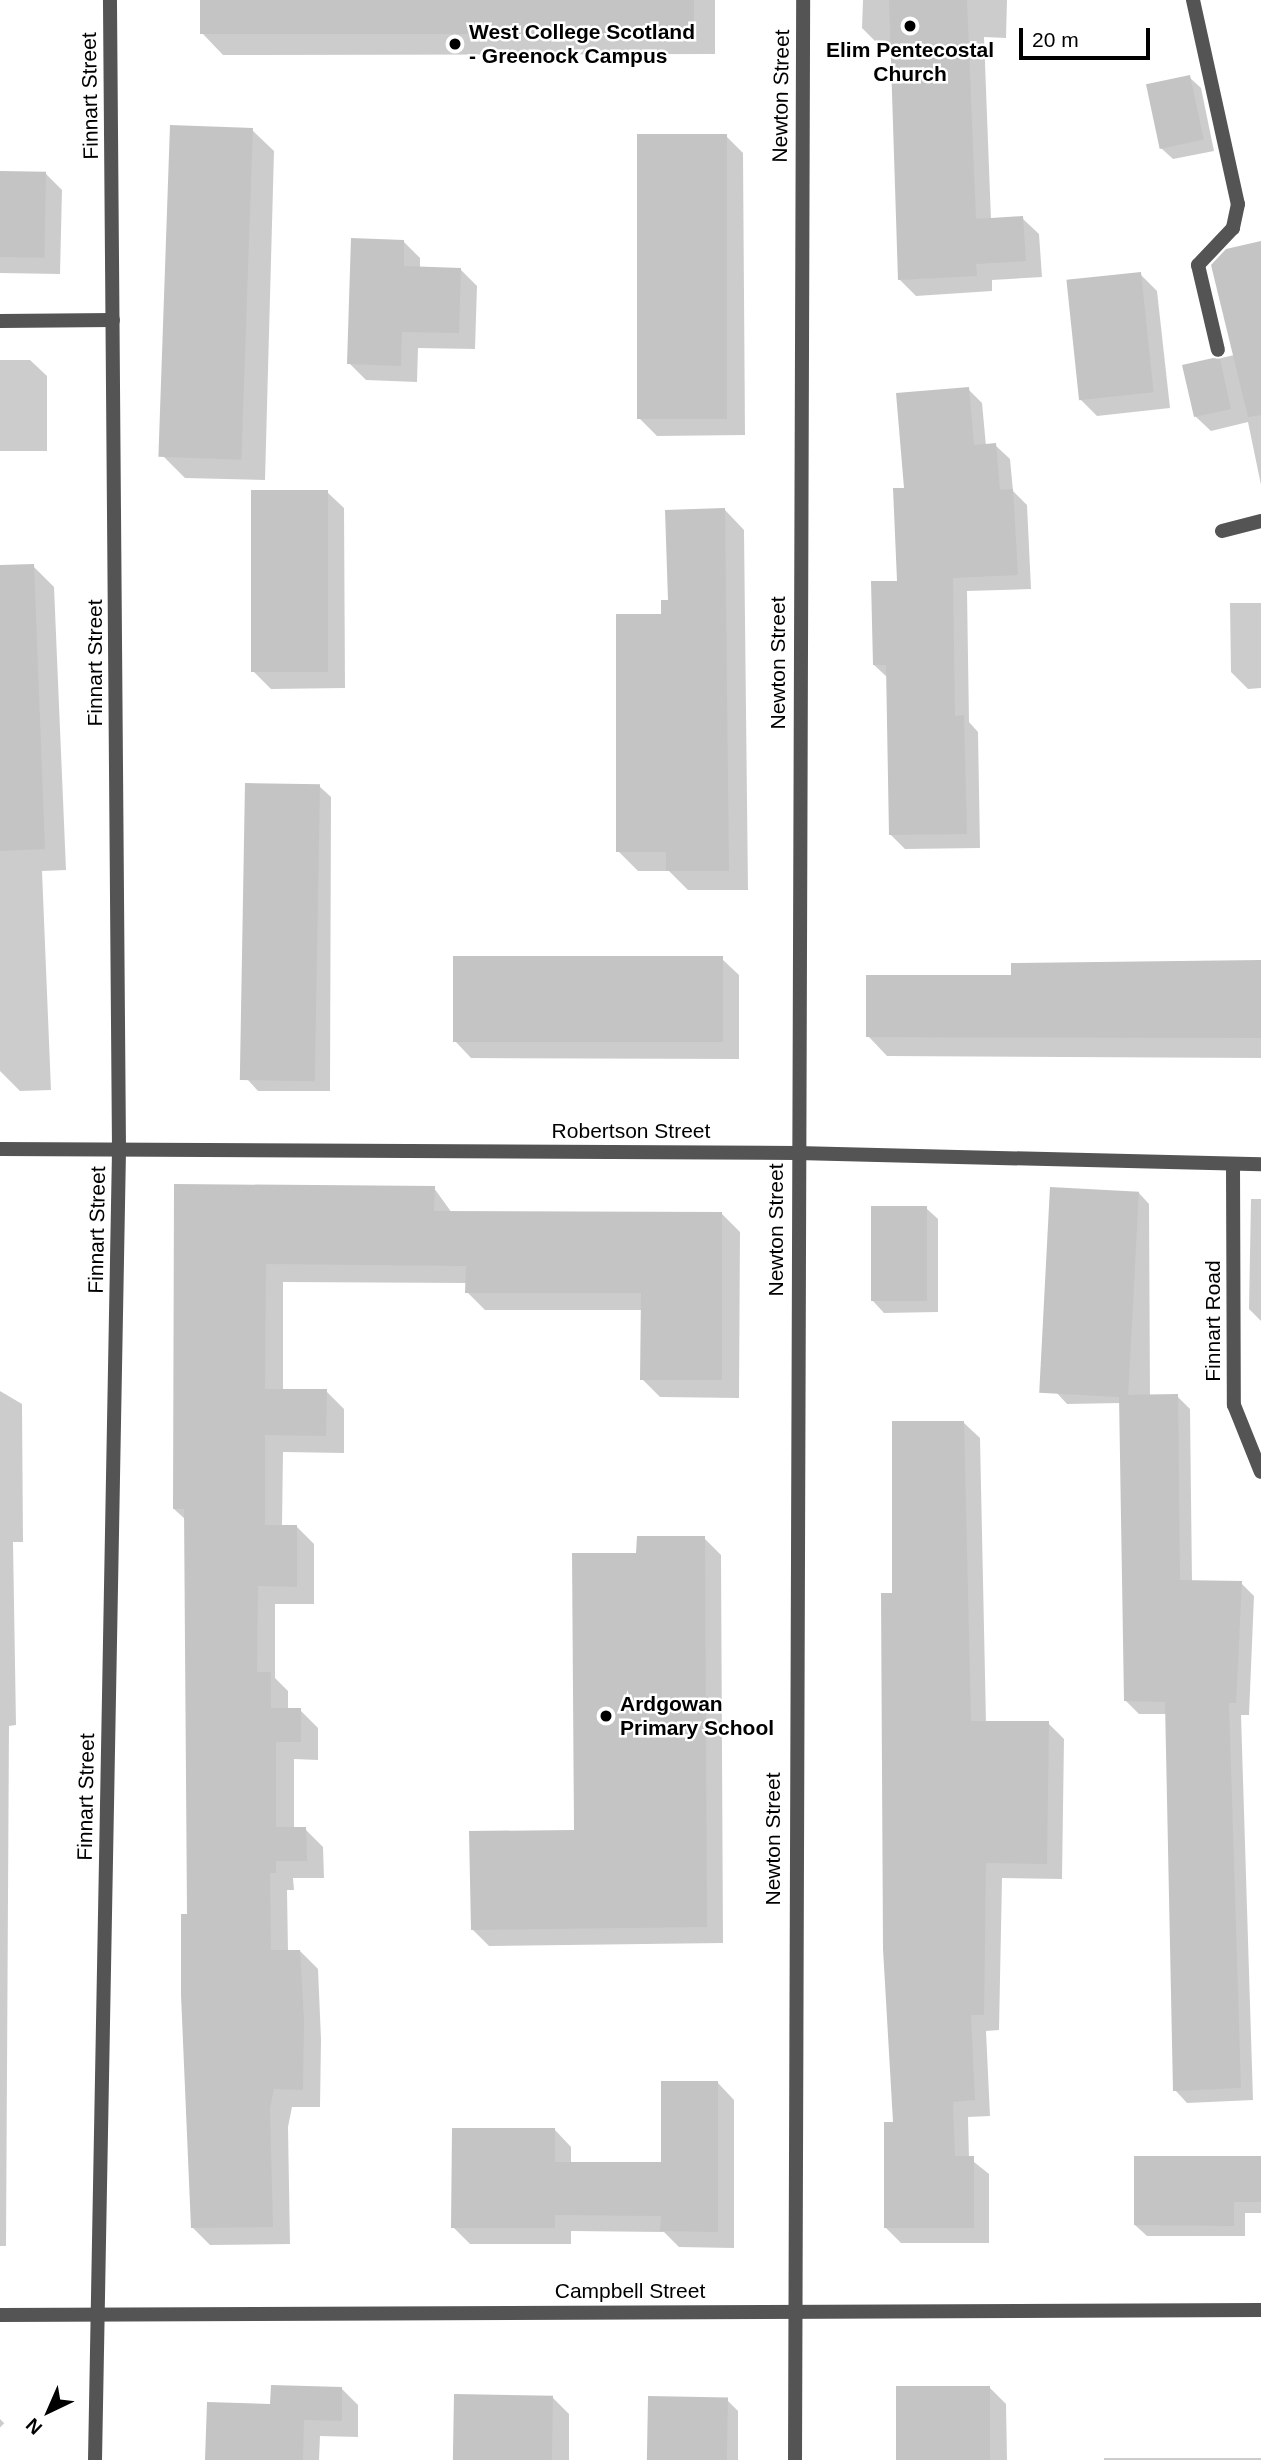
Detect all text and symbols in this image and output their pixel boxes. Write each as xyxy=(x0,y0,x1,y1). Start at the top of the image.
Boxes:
scale bar xyxy=(1023,14,1154,58)
marker: Elim Pentecostal Church xyxy=(902,18,918,34)
place label: West College Scotland - Greenock Campus xyxy=(469,19,695,69)
text: 20 m xyxy=(1032,28,1079,51)
street label: Newton Street xyxy=(767,29,795,163)
street label: Finnart Street xyxy=(76,32,104,160)
marker: West College Scotland - Greenock Campus xyxy=(447,36,463,52)
place label: Elim Pentecostal Church xyxy=(826,37,994,87)
street label: Newton Street xyxy=(765,596,791,730)
street label: Finnart Street xyxy=(82,599,108,727)
street label: Robertson Street xyxy=(552,1118,710,1144)
street label: Newton Street xyxy=(763,1163,789,1297)
street label: Finnart Street xyxy=(83,1166,111,1294)
street label: Finnart Road xyxy=(1200,1260,1226,1382)
place label: Ardgowan Primary School xyxy=(620,1691,774,1741)
marker: Ardgowan Primary School xyxy=(598,1708,614,1724)
street label: Finnart Street xyxy=(72,1733,100,1861)
street label: Newton Street xyxy=(760,1772,786,1906)
street label: Campbell Street xyxy=(555,2278,705,2304)
north arrow xyxy=(14,2376,84,2446)
text: N xyxy=(22,2414,46,2439)

